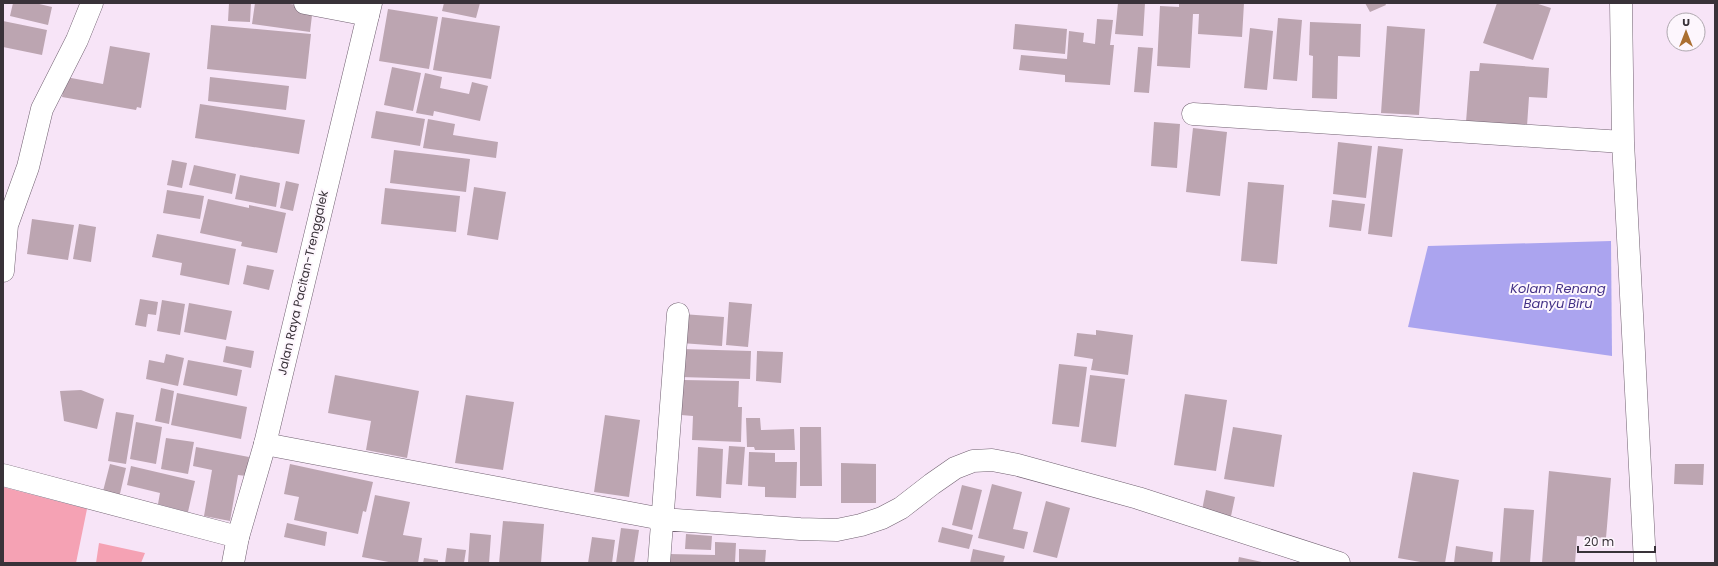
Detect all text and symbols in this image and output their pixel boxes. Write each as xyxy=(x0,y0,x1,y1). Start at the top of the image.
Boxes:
north arrow xyxy=(1666,12,1706,52)
text: U xyxy=(1682,14,1690,30)
street label: Jalan Raya Pacitan-Trenggalek xyxy=(273,188,332,377)
water label: Kolam Renang Banyu Biru xyxy=(1510,279,1606,313)
scale bar xyxy=(1578,528,1655,554)
text: 20 m xyxy=(1584,533,1614,550)

